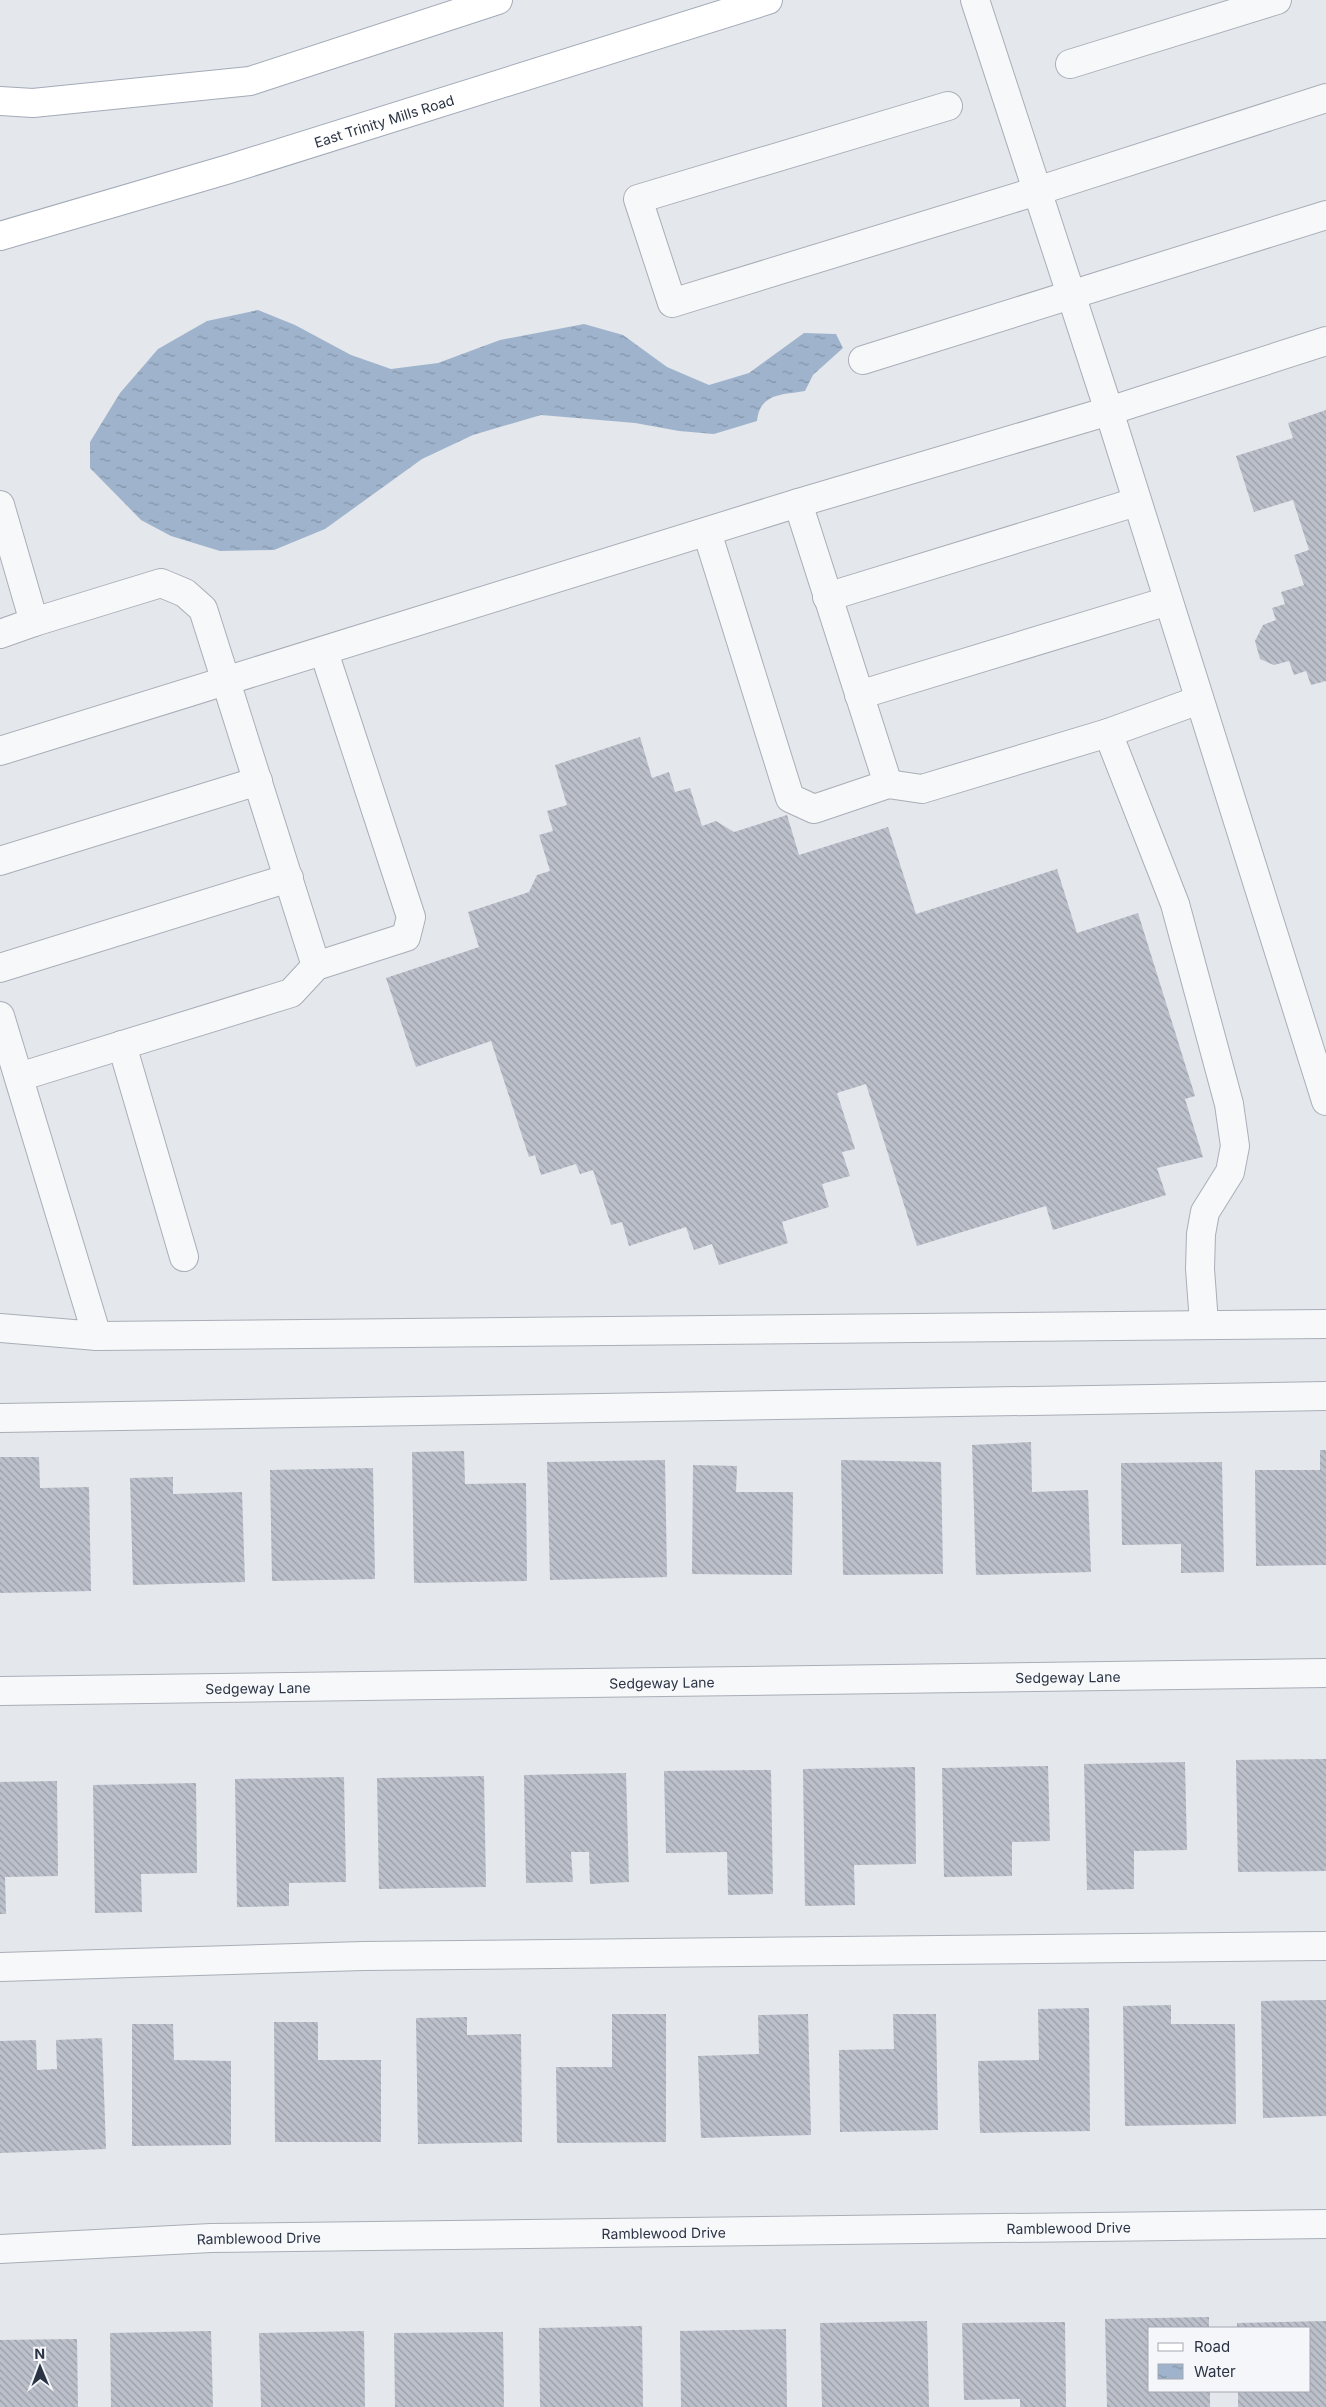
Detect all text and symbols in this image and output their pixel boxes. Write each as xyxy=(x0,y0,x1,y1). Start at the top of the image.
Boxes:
street label: East Trinity Mills Road xyxy=(312,91,456,150)
street label: Sedgeway Lane xyxy=(1015,1667,1121,1686)
street label: Sedgeway Lane xyxy=(609,1673,715,1691)
street label: Sedgeway Lane xyxy=(205,1678,311,1697)
street label: Ramblewood Drive xyxy=(1006,2218,1131,2237)
street label: Ramblewood Drive xyxy=(601,2223,726,2242)
street label: Ramblewood Drive xyxy=(196,2228,321,2247)
legend xyxy=(1148,2327,1311,2392)
text: Road xyxy=(1194,2337,1230,2356)
north arrow xyxy=(15,2342,65,2392)
text: N xyxy=(34,2345,45,2362)
text: Water xyxy=(1194,2362,1236,2381)

